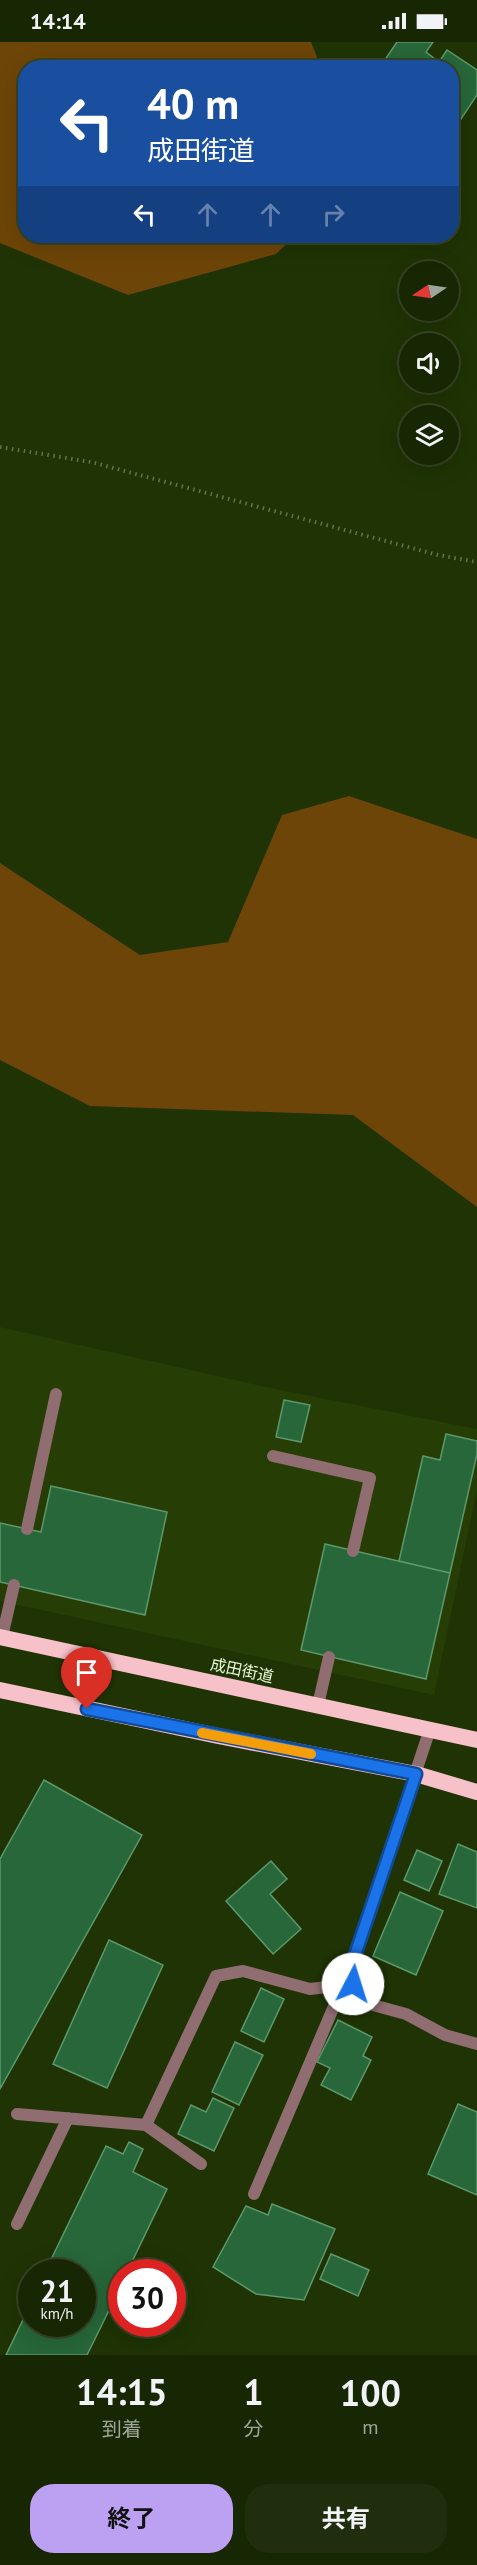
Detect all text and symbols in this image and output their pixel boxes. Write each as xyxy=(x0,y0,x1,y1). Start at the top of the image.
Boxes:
text: 14:14 xyxy=(30,7,86,35)
text: 40 m xyxy=(147,76,239,131)
icon: left xyxy=(48,84,126,162)
text: 成田街道 xyxy=(147,133,255,167)
icon: left xyxy=(128,198,161,231)
icon: ahead xyxy=(191,198,224,231)
icon: ahead xyxy=(254,198,287,231)
icon: right xyxy=(317,198,350,231)
north arrow xyxy=(399,261,459,321)
map controls xyxy=(399,261,459,465)
button: sound xyxy=(399,333,459,393)
button: layers xyxy=(399,405,459,465)
pin xyxy=(61,1647,112,1709)
street label: 成田街道 xyxy=(209,1654,275,1686)
icon: arrive xyxy=(70,1656,103,1689)
position arrow xyxy=(321,1952,385,2016)
speed limit sign: 30 xyxy=(108,2259,186,2337)
text: 21 xyxy=(40,2271,74,2310)
text: km/h xyxy=(41,2304,73,2323)
text: 14:15 xyxy=(76,2368,167,2415)
text: 1 xyxy=(243,2368,264,2415)
text: 100 xyxy=(340,2369,401,2416)
text: m xyxy=(362,2414,378,2440)
text: 到着 xyxy=(102,2416,142,2442)
text: 分 xyxy=(244,2416,264,2442)
button: 終了 xyxy=(30,2484,233,2553)
button: 共有 xyxy=(245,2484,447,2553)

